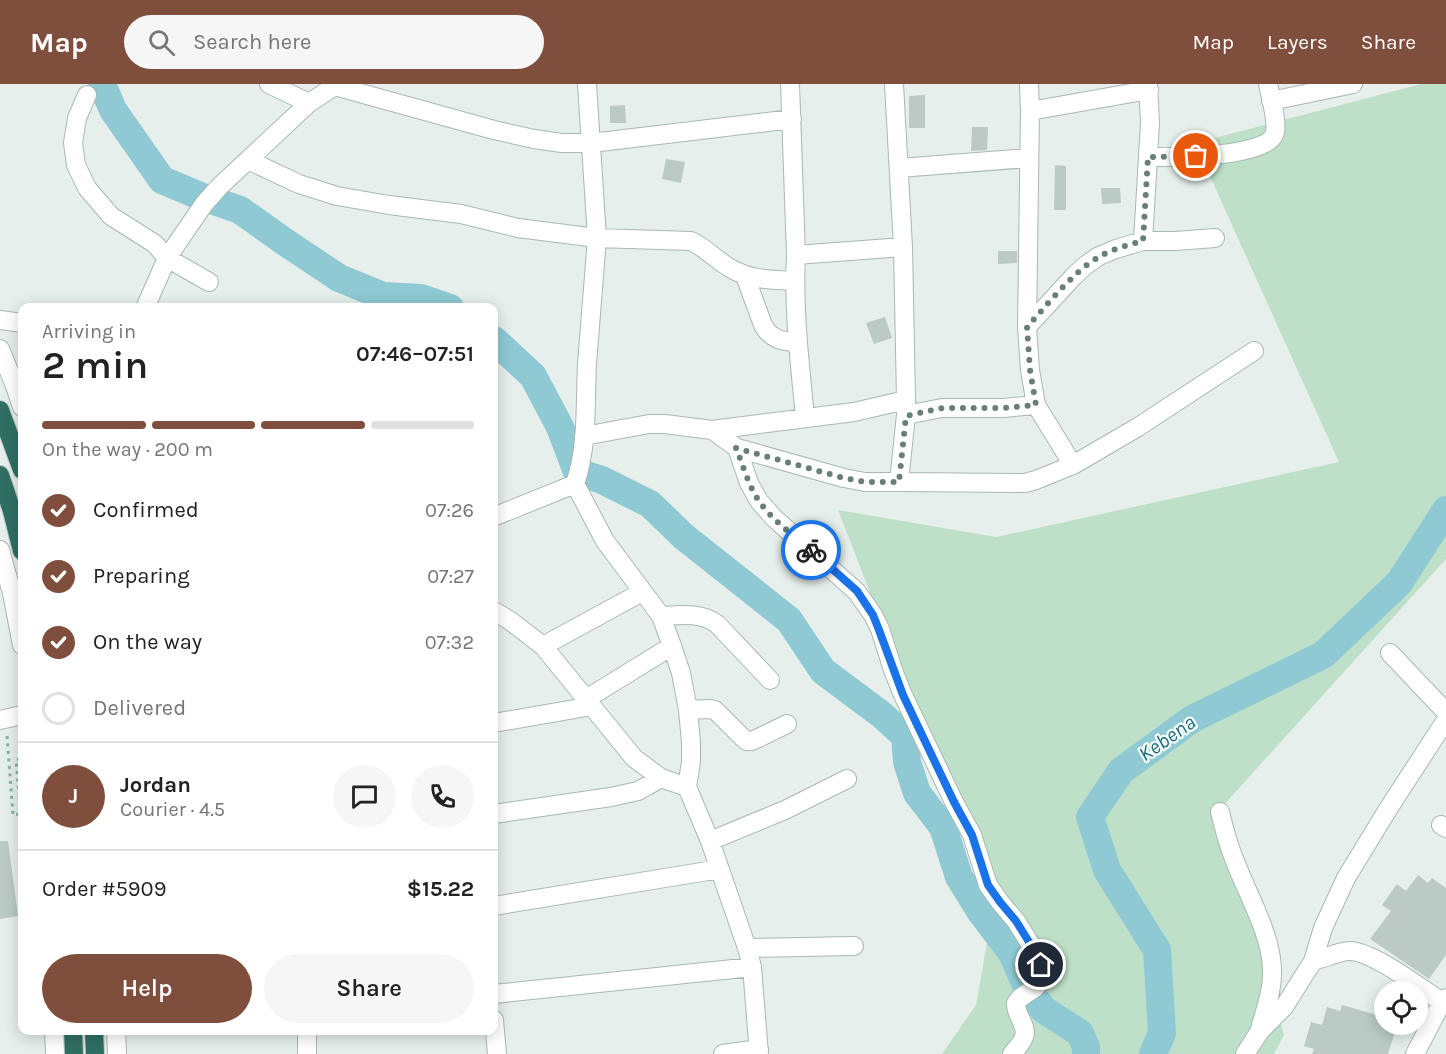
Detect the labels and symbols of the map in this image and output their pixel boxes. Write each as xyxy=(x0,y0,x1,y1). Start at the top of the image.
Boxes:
pin xyxy=(1170,130,1221,181)
courier xyxy=(781,520,841,580)
water label: Kebena xyxy=(1134,710,1200,766)
pin xyxy=(1015,939,1066,990)

